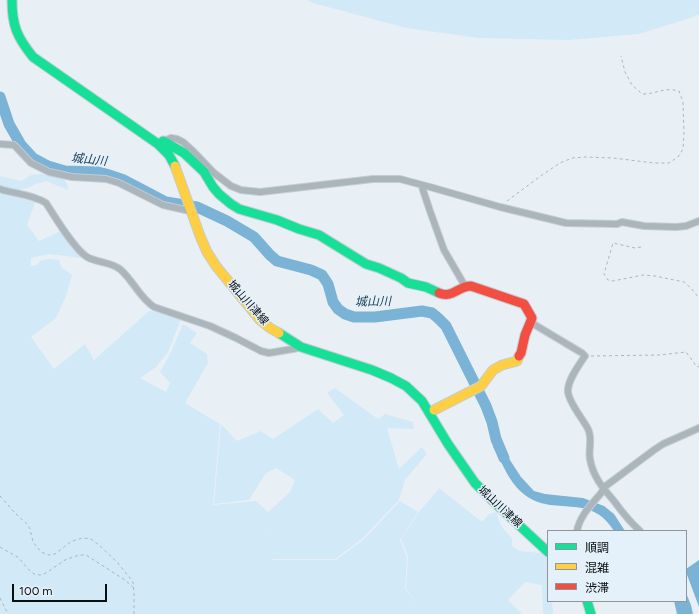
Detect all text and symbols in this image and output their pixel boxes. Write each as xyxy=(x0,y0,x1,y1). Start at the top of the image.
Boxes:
water label: 城山川 xyxy=(70,151,108,169)
street label: 城山川津線 xyxy=(225,278,271,328)
water label: 城山川 xyxy=(355,294,391,310)
street label: 城山川津線 xyxy=(475,483,525,531)
legend xyxy=(547,530,687,602)
text: 順調 xyxy=(585,541,609,555)
text: 混雑 xyxy=(585,561,609,575)
scale bar xyxy=(14,576,109,602)
text: 渋滞 xyxy=(585,581,609,595)
text: 100 m xyxy=(19,584,53,598)

